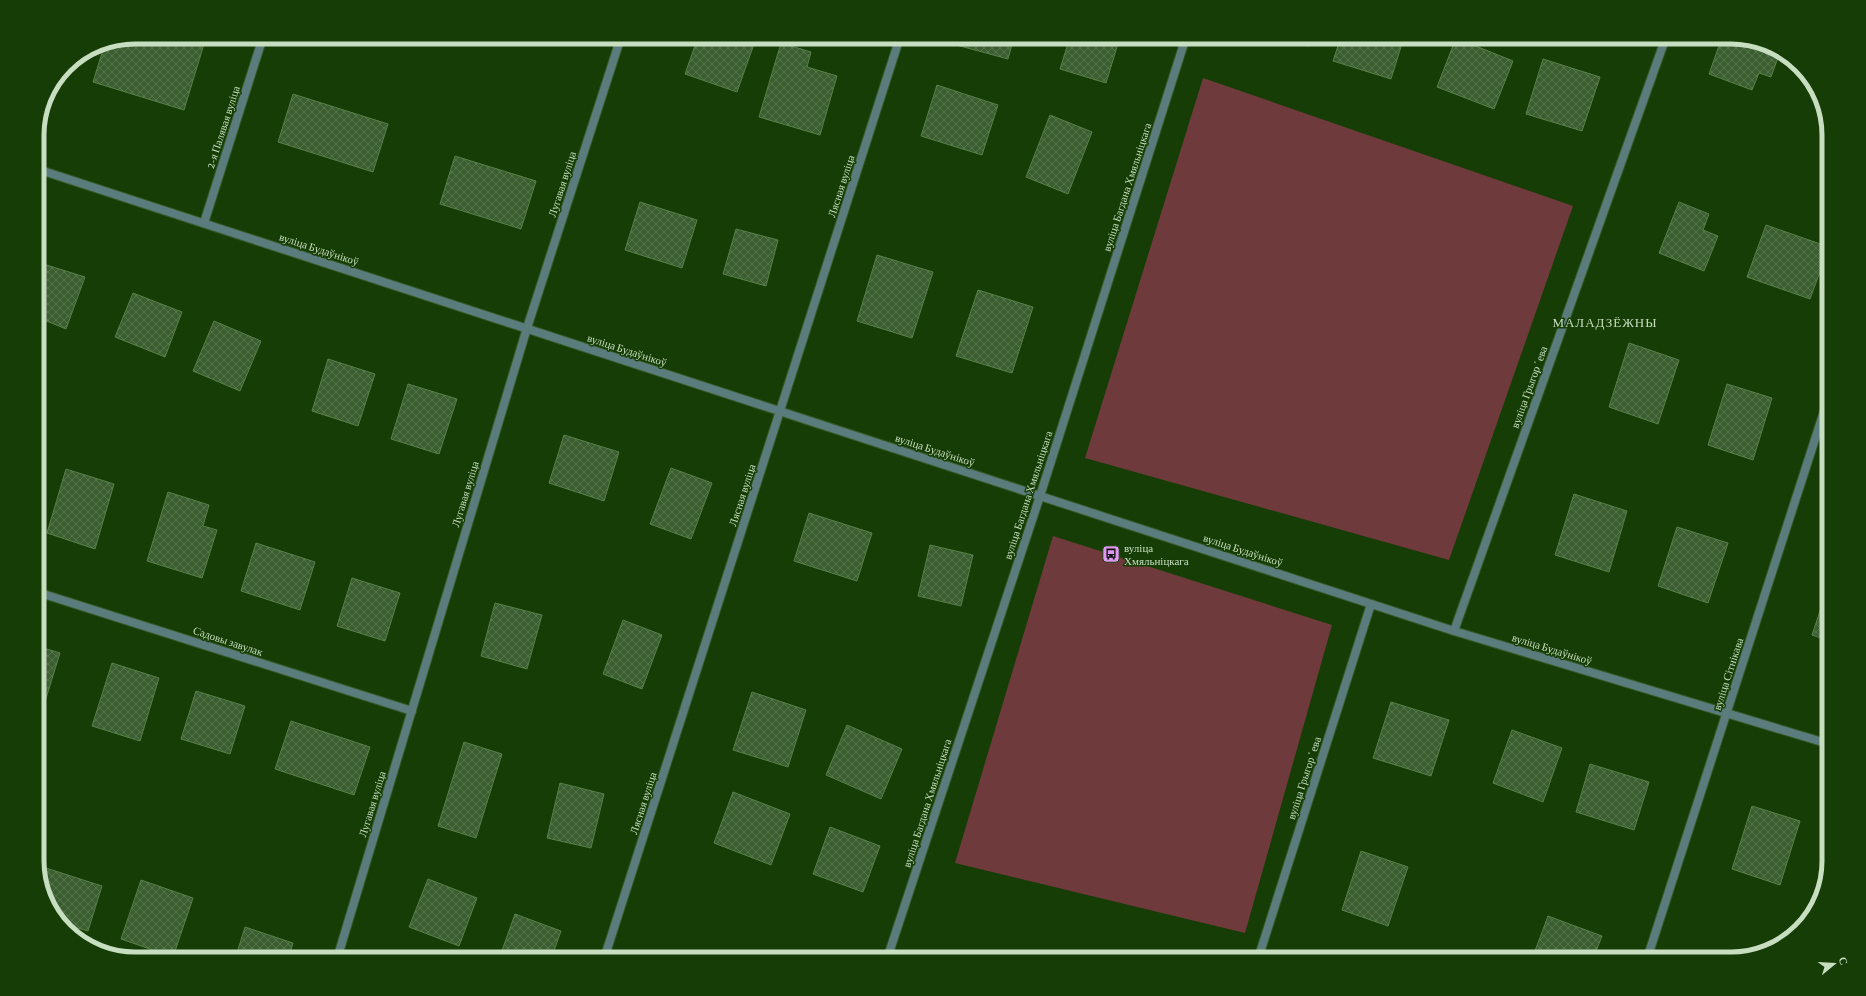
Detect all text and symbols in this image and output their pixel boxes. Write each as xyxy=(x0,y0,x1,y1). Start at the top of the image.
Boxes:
street label: 2-я Палявая вуліца xyxy=(204,84,242,170)
street label: вуліца Багдана Хмяльніцкага xyxy=(1101,121,1154,253)
street label: Лугавая вуліца xyxy=(546,150,578,218)
street label: Лясная вуліца xyxy=(825,153,857,219)
street label: вуліца Будаўнікоў xyxy=(278,231,361,268)
district label: МАЛАДЗЁЖНЫ xyxy=(1552,315,1658,330)
street label: вуліца Будаўнікоў xyxy=(586,332,669,369)
street label: вуліца Грыгорʼева xyxy=(1509,344,1549,430)
street label: вуліца Багдана Хмяльніцкага xyxy=(1002,429,1055,561)
street label: вуліца Будаўнікоў xyxy=(894,432,977,469)
street label: Лугавая вуліца xyxy=(449,459,481,528)
street label: Лясная вуліца xyxy=(726,462,758,528)
street label: вуліца Будаўнікоў xyxy=(1202,532,1285,569)
place label: вуліца Хмяльніцкага xyxy=(1124,542,1189,567)
bus stop icon: вуліца Хмяльніцкага xyxy=(1101,544,1121,564)
street label: Садовы завулак xyxy=(192,624,265,658)
street label: вуліца Будаўнікоў xyxy=(1511,631,1594,667)
street label: вуліца Сітнікава xyxy=(1711,636,1745,712)
street label: вуліца Грыгорʼева xyxy=(1285,735,1323,821)
street label: вуліца Багдана Хмяльніцкага xyxy=(901,737,954,869)
street label: Лугавая вуліца xyxy=(356,769,388,838)
street label: Лясная вуліца xyxy=(627,770,659,836)
north arrow xyxy=(1814,944,1854,984)
text: С xyxy=(1837,955,1850,967)

